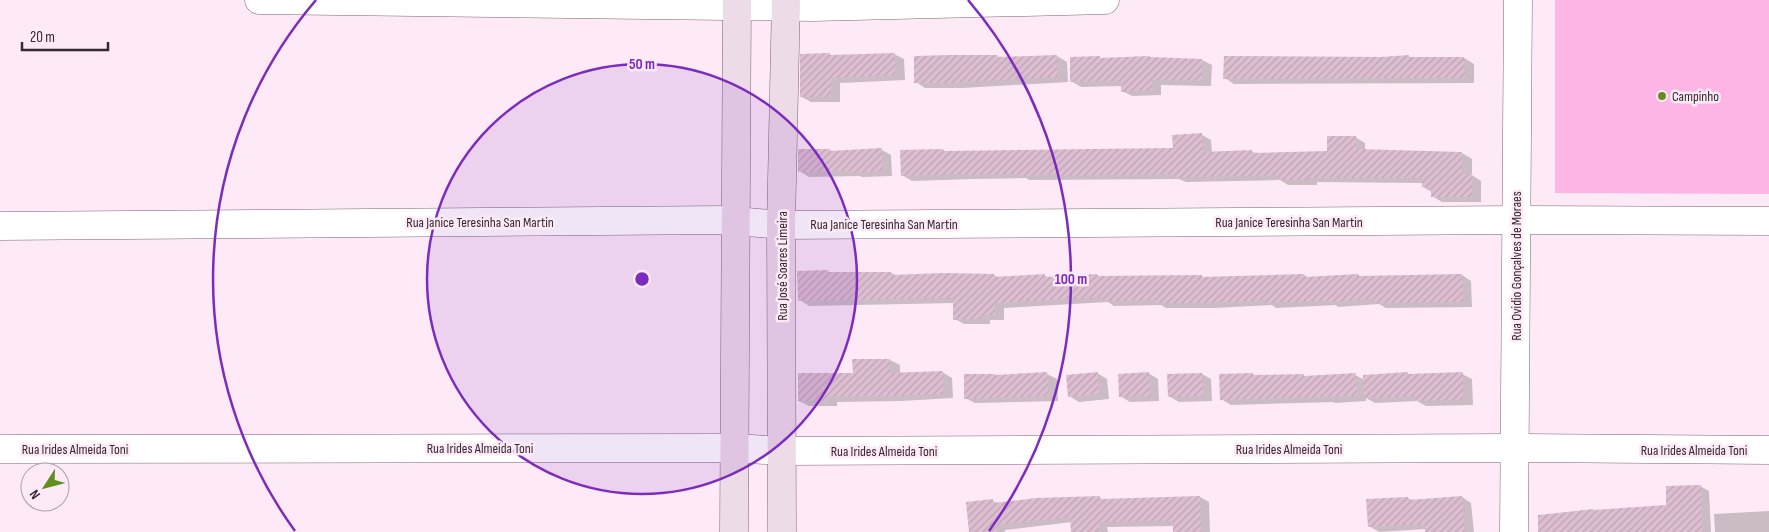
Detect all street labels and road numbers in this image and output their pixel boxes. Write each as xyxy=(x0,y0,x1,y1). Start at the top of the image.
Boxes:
street label: Rua Ovidio Gonçalves de Moraes xyxy=(1508,191,1525,341)
street label: Rua José Soares Limeira xyxy=(774,211,791,321)
street label: Rua Janice Teresinha San Martin xyxy=(406,214,554,231)
street label: Rua Janice Teresinha San Martin xyxy=(1215,214,1363,231)
street label: Rua Janice Teresinha San Martin xyxy=(810,216,958,233)
street label: Rua Irides Almeida Toni xyxy=(427,440,533,457)
street label: Rua Irides Almeida Toni xyxy=(22,441,128,458)
street label: Rua Irides Almeida Toni xyxy=(1236,441,1342,458)
street label: Rua Irides Almeida Toni xyxy=(1641,442,1747,459)
street label: Rua Irides Almeida Toni xyxy=(831,443,937,460)

